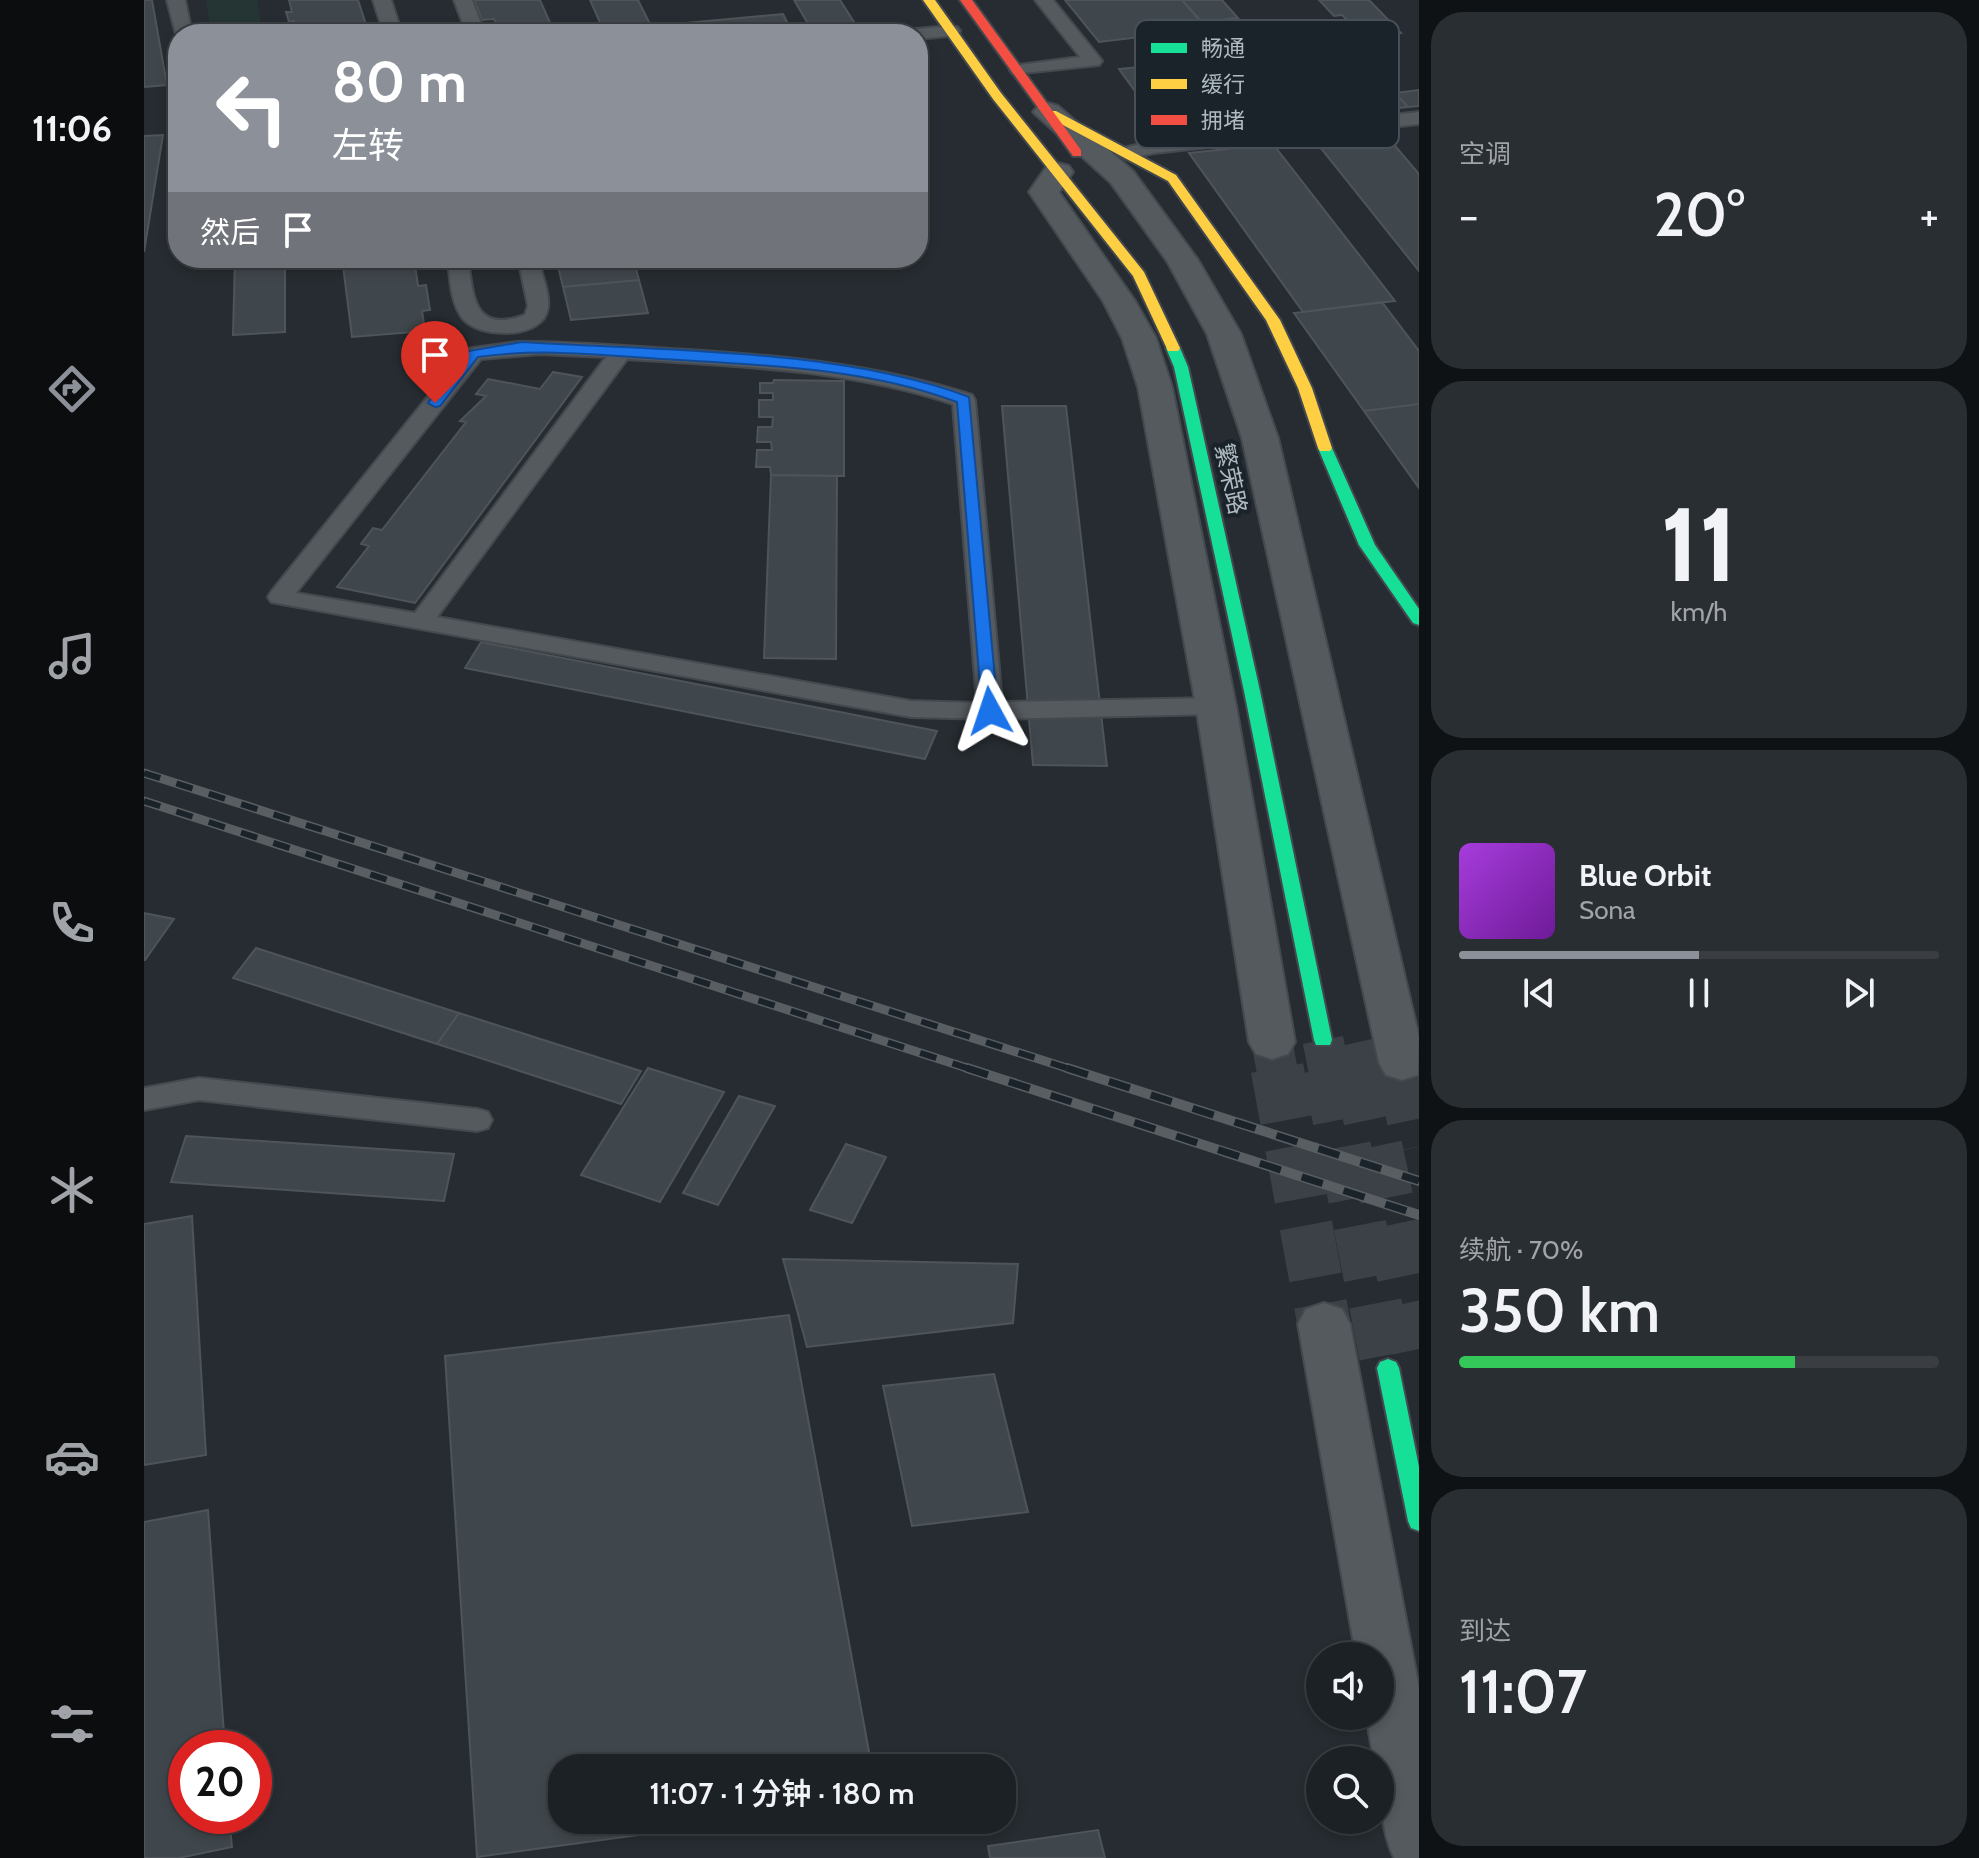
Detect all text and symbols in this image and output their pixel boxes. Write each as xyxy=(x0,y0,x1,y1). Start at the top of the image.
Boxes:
legend xyxy=(1135,20,1399,148)
text: 畅通 xyxy=(1201,35,1245,62)
text: 80 m xyxy=(332,48,467,116)
icon: left xyxy=(200,56,304,160)
text: 缓行 xyxy=(1201,71,1245,98)
text: 11:06 xyxy=(32,106,112,150)
text: 拥堵 xyxy=(1201,107,1245,134)
text: 左转 xyxy=(332,123,404,167)
text: 空调 xyxy=(1459,138,1511,170)
text: 20° xyxy=(1653,178,1745,251)
text: − xyxy=(1459,189,1478,242)
text: + xyxy=(1920,189,1939,242)
icon: arrive xyxy=(276,208,320,252)
text: 然后 xyxy=(200,214,260,251)
pin xyxy=(401,321,469,403)
icon: arrive xyxy=(413,333,457,377)
icon: directions xyxy=(44,361,100,417)
street label: 繁荣路 xyxy=(1209,441,1253,517)
text: 11 xyxy=(1661,481,1737,607)
text: km/h xyxy=(1671,596,1727,628)
icon: music xyxy=(44,628,100,684)
position arrow xyxy=(948,669,1032,753)
text: Blue Orbit xyxy=(1579,857,1711,894)
text: Sona xyxy=(1579,894,1636,926)
icon: phone xyxy=(44,895,100,951)
icon: previous xyxy=(1517,971,1561,1015)
icon: pause xyxy=(1677,971,1721,1015)
icon: next xyxy=(1837,971,1881,1015)
icon: climate xyxy=(44,1162,100,1218)
text: 续航 · 70% xyxy=(1459,1234,1583,1266)
text: 350 km xyxy=(1459,1274,1660,1347)
icon: car xyxy=(44,1429,100,1485)
text: 到达 xyxy=(1459,1615,1511,1647)
map controls xyxy=(1306,1642,1394,1834)
button: sound xyxy=(1306,1642,1394,1730)
text: 11:07 xyxy=(1459,1655,1587,1728)
icon: filters xyxy=(44,1696,100,1752)
speed limit sign: 20 xyxy=(168,1730,272,1834)
button: search xyxy=(1306,1746,1394,1834)
text: 11:07 · 1 分钟 · 180 m xyxy=(649,1775,915,1812)

